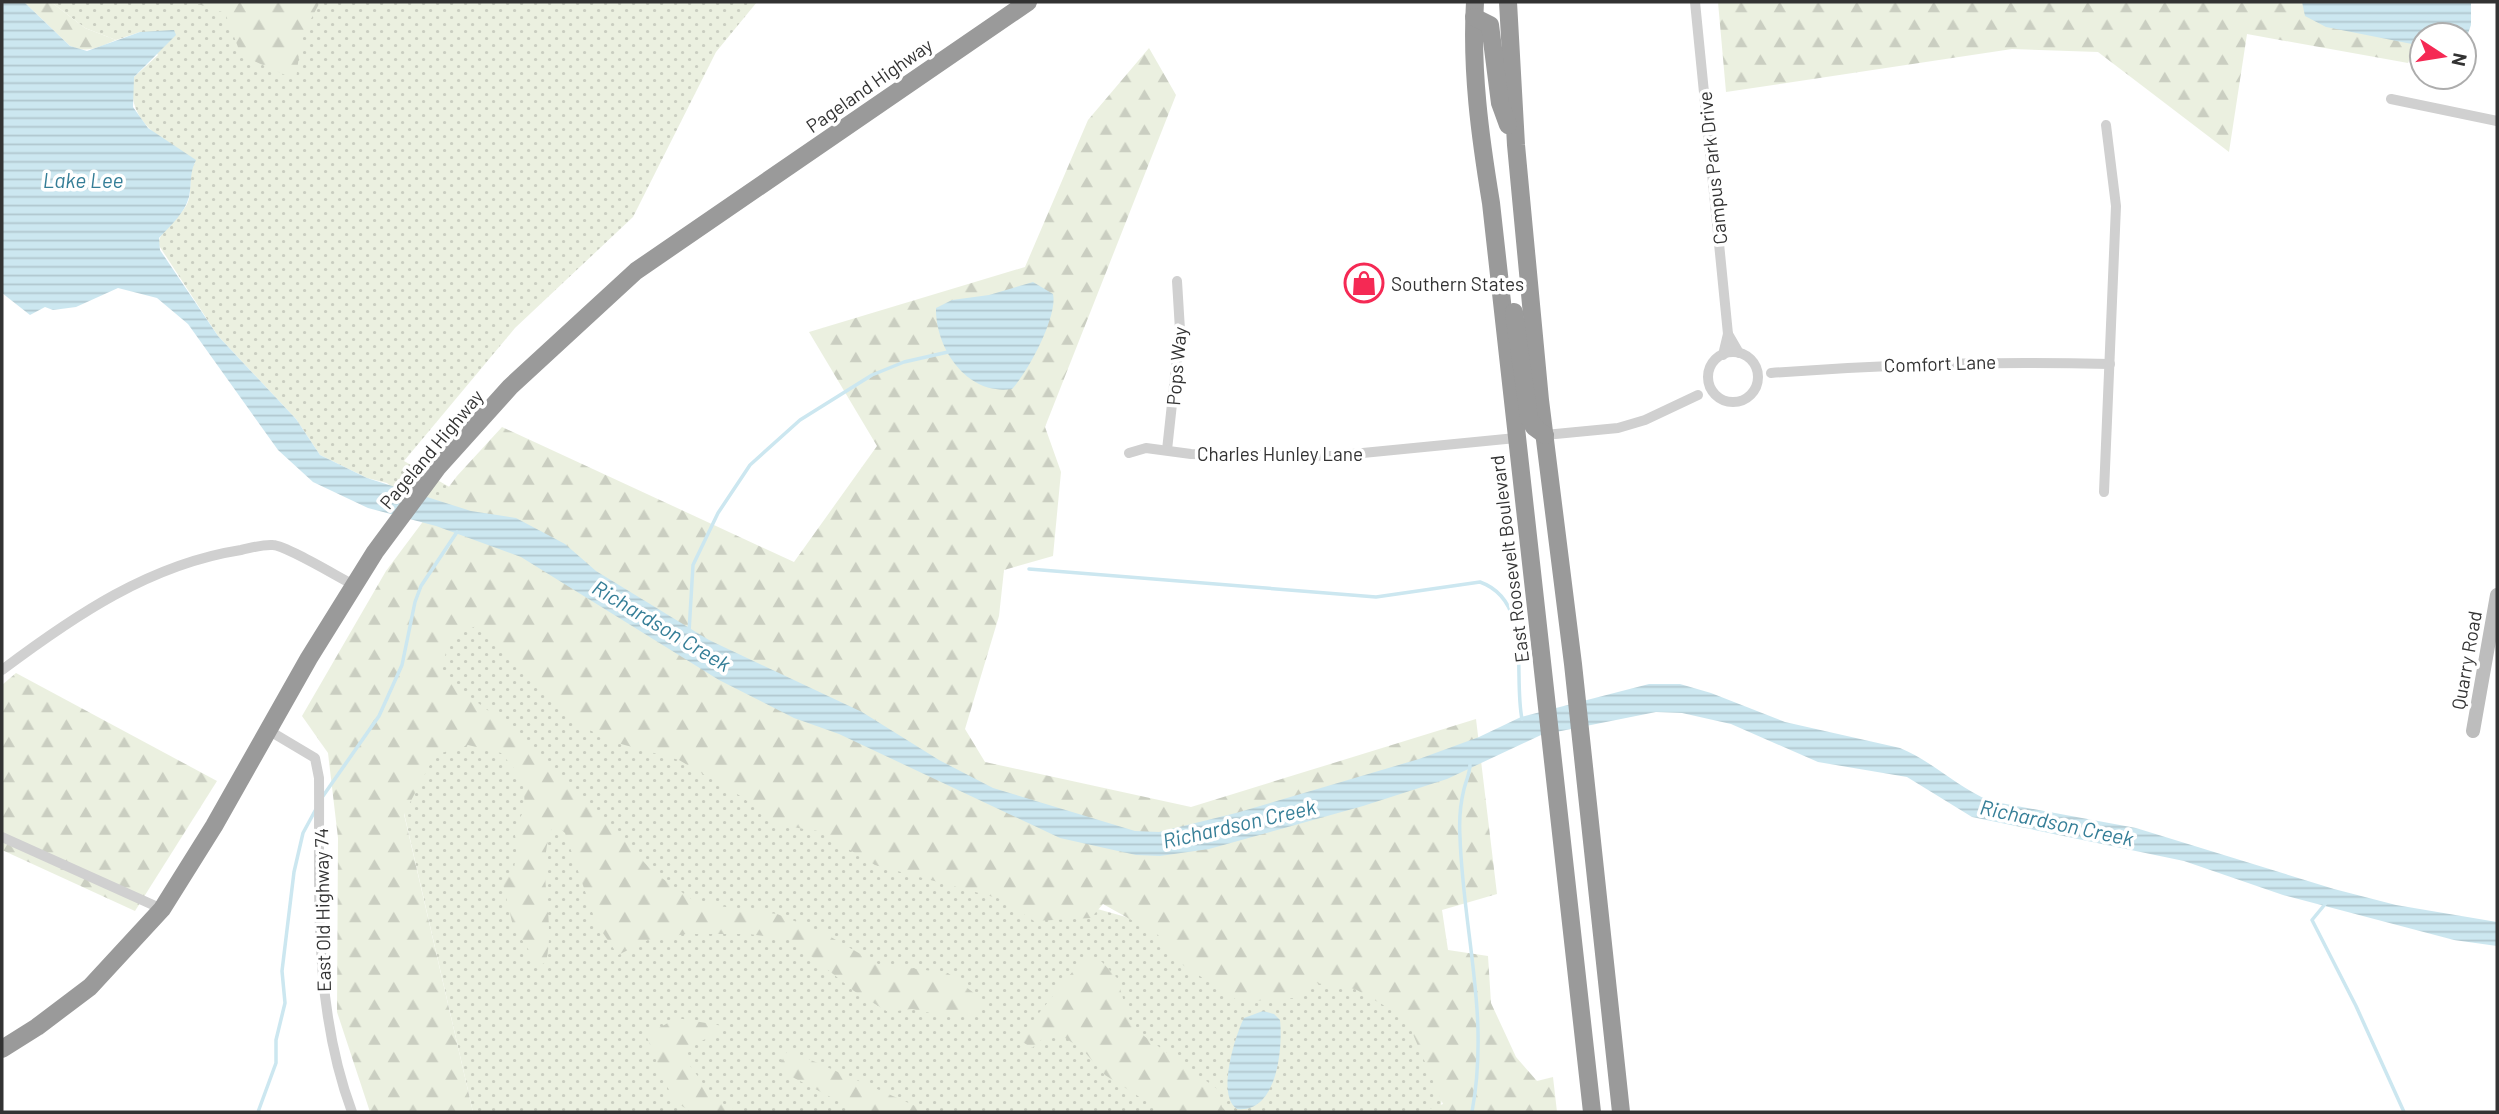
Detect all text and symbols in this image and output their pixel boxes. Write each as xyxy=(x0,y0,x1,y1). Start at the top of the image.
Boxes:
north arrow xyxy=(2408,21,2478,91)
street label: Pageland Highway xyxy=(801,33,937,137)
text: N xyxy=(2448,51,2473,68)
street label: Campus Park Drive xyxy=(1693,90,1731,246)
water label: Lake Lee xyxy=(43,167,123,192)
shop icon: Southern States xyxy=(1343,262,1385,304)
place label: Southern States xyxy=(1391,272,1524,295)
street label: Pops Way xyxy=(1161,326,1191,406)
street label: Comfort Lane xyxy=(1883,350,1997,376)
street label: Pageland Highway xyxy=(374,384,488,513)
street label: Charles Hunley Lane xyxy=(1197,442,1363,465)
street label: East Roosevelt Boulevard xyxy=(1485,454,1533,664)
water label: Richardson Creek xyxy=(589,574,736,676)
street label: Quarry Road xyxy=(2446,609,2486,711)
water label: Richardson Creek xyxy=(1160,793,1319,853)
water label: Richardson Creek xyxy=(1978,794,2137,851)
street label: East Old Highway 74 xyxy=(309,828,335,992)

